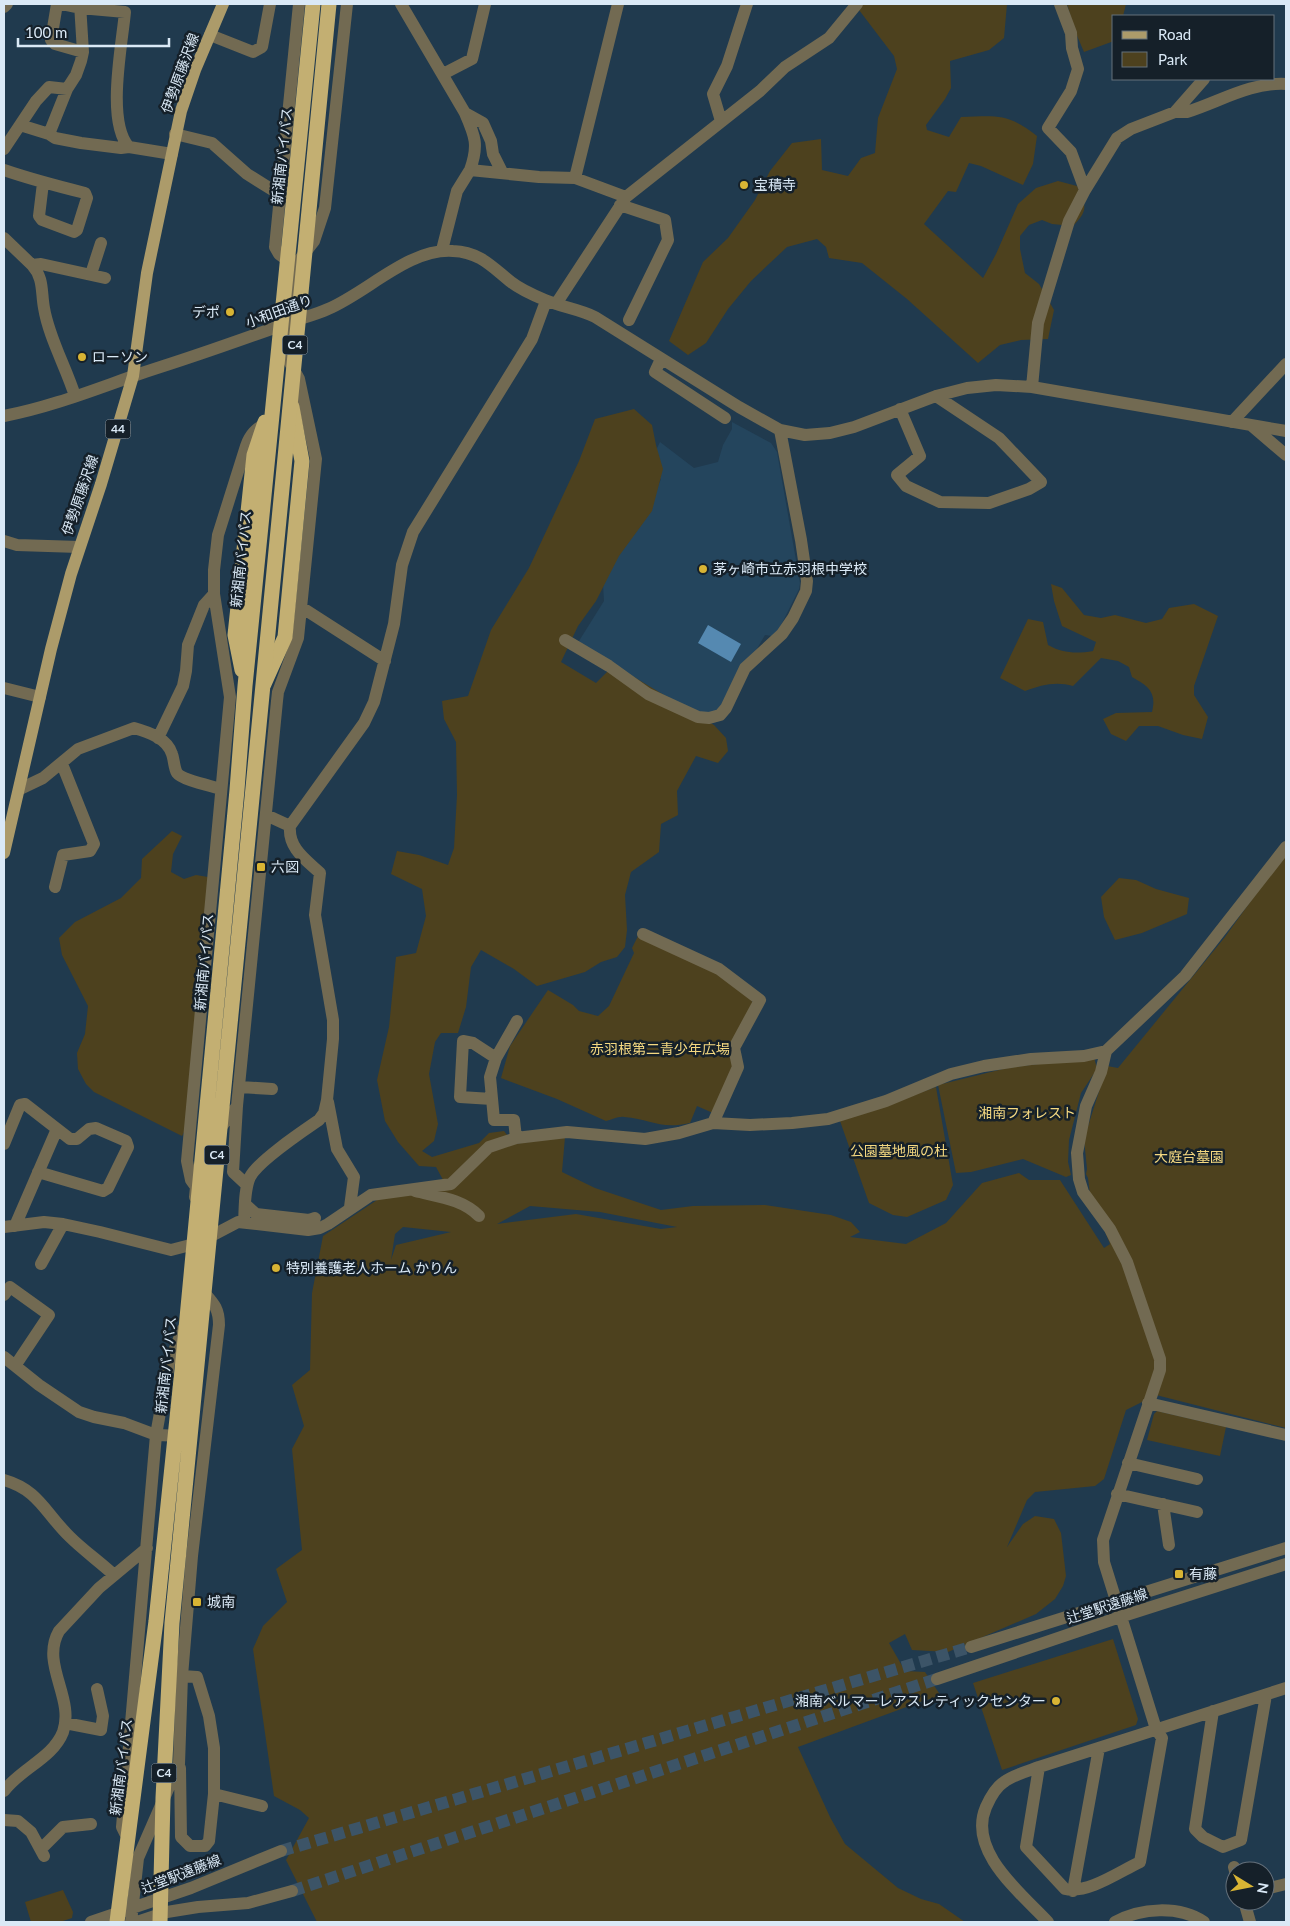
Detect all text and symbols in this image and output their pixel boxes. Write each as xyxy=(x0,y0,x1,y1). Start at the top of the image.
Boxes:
scale bar xyxy=(18,15,169,47)
legend xyxy=(1112,15,1275,80)
text: 100 m xyxy=(25,23,67,41)
text: Road xyxy=(1158,25,1191,43)
street label: 伊勢原藤沢線 xyxy=(157,30,202,115)
text: Park xyxy=(1158,50,1188,68)
street label: 新湘南バイパス xyxy=(268,106,295,205)
place label: 宝積寺 xyxy=(754,176,796,193)
marker: 宝積寺 xyxy=(738,179,750,191)
street label: 小和田通り xyxy=(243,291,315,330)
place label: デポ xyxy=(192,303,220,320)
marker: デポ xyxy=(224,306,236,318)
road number: C4 xyxy=(282,336,308,354)
place label: ローソン xyxy=(92,348,148,365)
marker: ローソン xyxy=(76,351,88,363)
road number: 44 xyxy=(106,419,130,438)
street label: 伊勢原藤沢線 xyxy=(58,452,101,537)
street label: 新湘南バイパス xyxy=(227,509,254,608)
place label: 茅ヶ崎市立赤羽根中学校 xyxy=(713,560,867,577)
marker: 茅ヶ崎市立赤羽根中学校 xyxy=(697,563,709,575)
place label: 六図 xyxy=(271,858,299,875)
marker: 六図 xyxy=(255,861,267,873)
street label: 新湘南バイパス xyxy=(191,913,216,1011)
park label: 赤羽根第二青少年広場 xyxy=(590,1040,730,1057)
park label: 湘南フォレスト xyxy=(978,1104,1076,1121)
park label: 公園墓地風の杜 xyxy=(850,1142,948,1159)
road number: C4 xyxy=(204,1146,230,1164)
park label: 大庭台墓園 xyxy=(1154,1148,1224,1165)
place label: 特別養護老人ホーム かりん xyxy=(286,1259,457,1276)
marker: 特別養護老人ホーム かりん xyxy=(270,1262,282,1274)
street label: 新湘南バイパス xyxy=(152,1315,179,1414)
place label: 有藤 xyxy=(1189,1565,1217,1582)
marker: 有藤 xyxy=(1173,1568,1185,1580)
street label: 辻堂駅遠藤線 xyxy=(1064,1584,1149,1627)
place label: 城南 xyxy=(207,1593,235,1610)
marker: 城南 xyxy=(191,1596,203,1608)
place label: 湘南ベルマーレアスレティックセンター xyxy=(795,1692,1046,1709)
marker: 湘南ベルマーレアスレティックセンター xyxy=(1050,1695,1062,1707)
street label: 新湘南バイパス xyxy=(106,1717,135,1816)
road number: C4 xyxy=(152,1764,176,1782)
street label: 辻堂駅遠藤線 xyxy=(139,1851,223,1897)
north arrow xyxy=(1225,1861,1275,1911)
text: N xyxy=(1254,1882,1273,1895)

